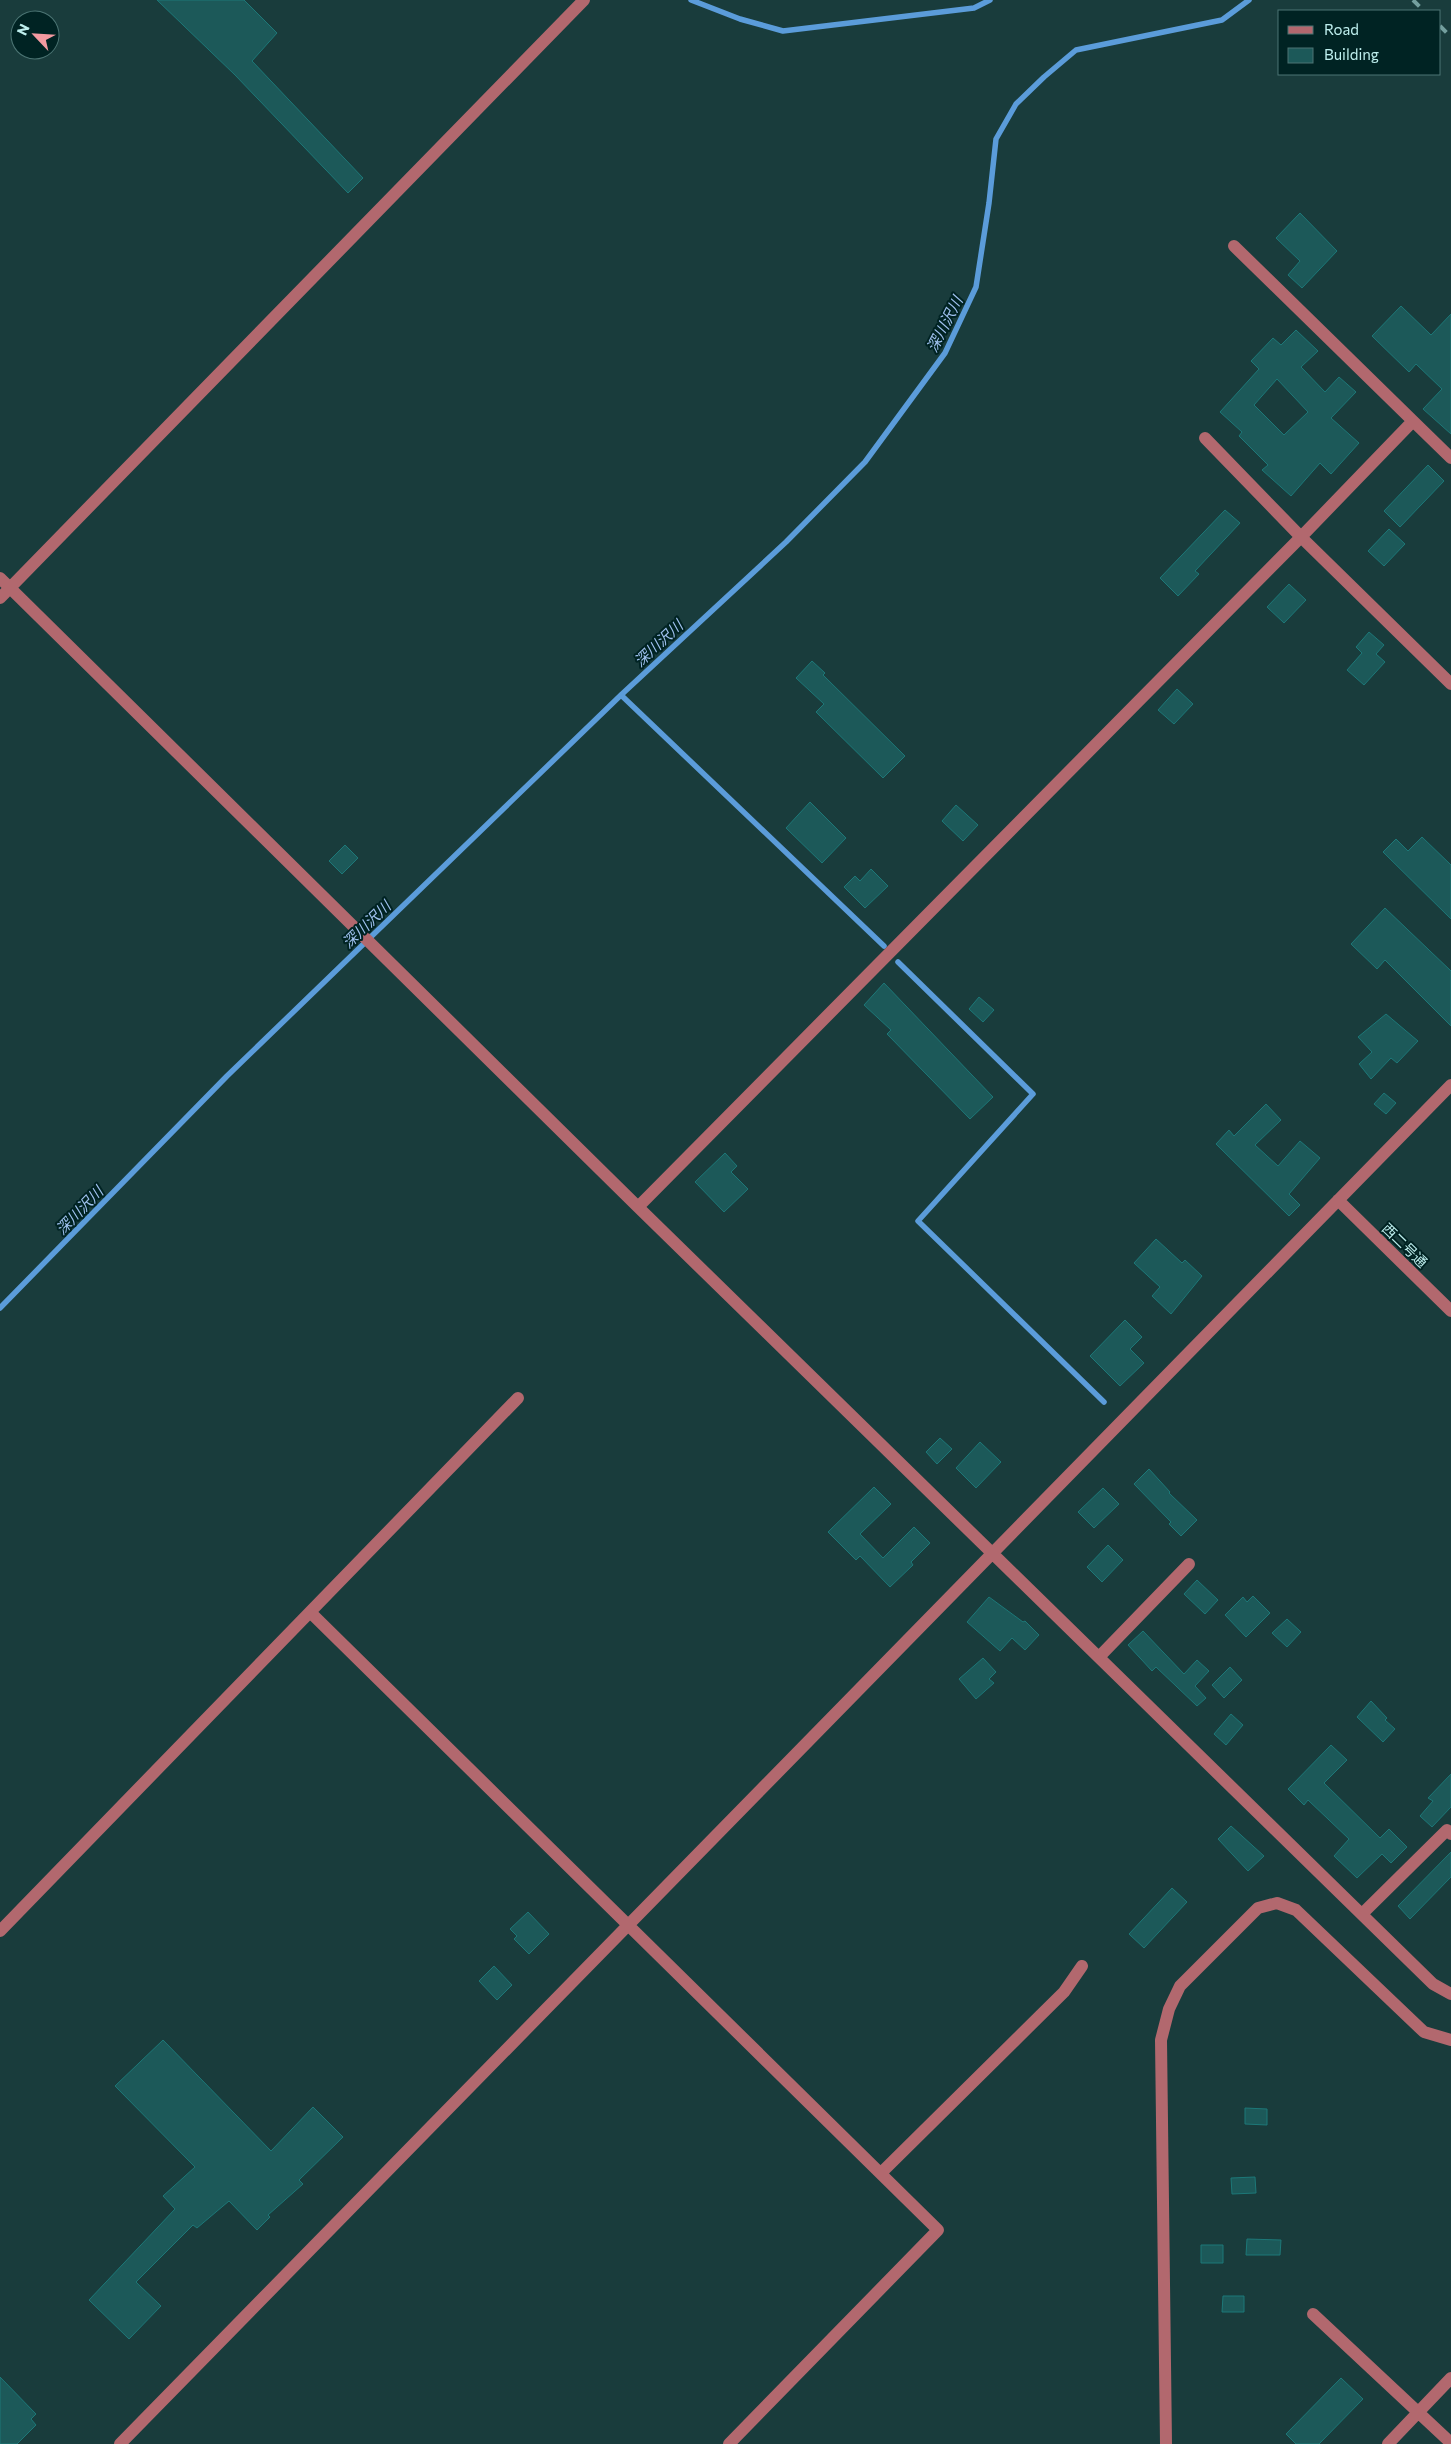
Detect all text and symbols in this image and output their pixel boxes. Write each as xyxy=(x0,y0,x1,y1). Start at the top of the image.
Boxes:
north arrow xyxy=(10,10,60,60)
legend xyxy=(1278,10,1441,75)
text: Road xyxy=(1324,20,1359,38)
text: N xyxy=(13,21,33,38)
text: Building xyxy=(1324,45,1379,63)
water label: 深川沢川 xyxy=(922,291,967,355)
water label: 深川沢川 xyxy=(630,615,688,670)
water label: 深川沢川 xyxy=(338,895,395,951)
water label: 深川沢川 xyxy=(52,1181,108,1238)
street label: 西二号通 xyxy=(1379,1219,1431,1271)

